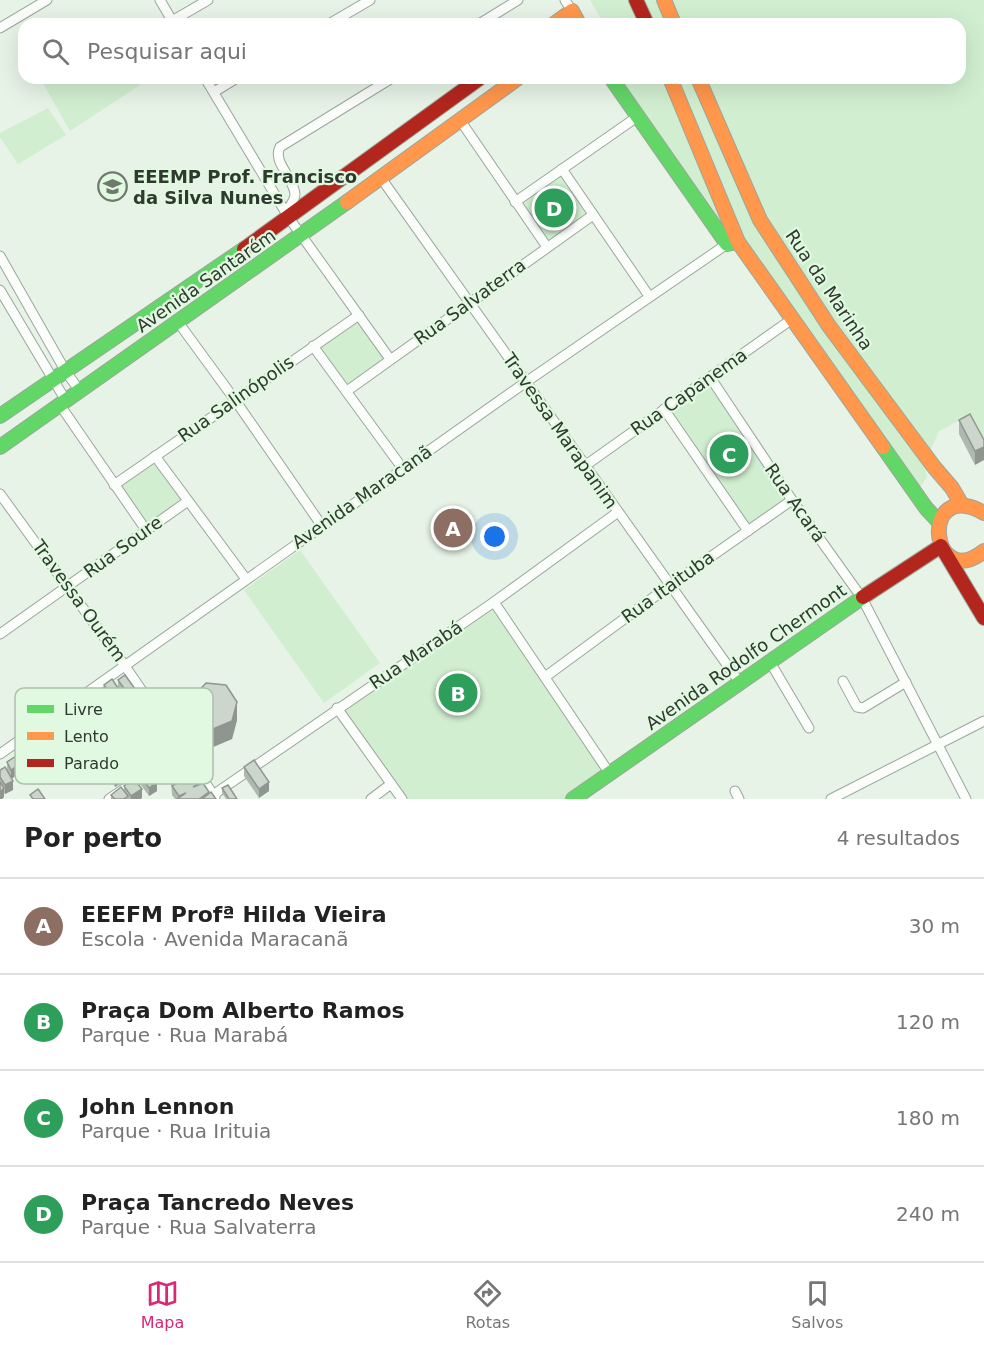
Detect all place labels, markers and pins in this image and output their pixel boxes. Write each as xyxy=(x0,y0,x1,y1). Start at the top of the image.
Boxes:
place label: EEEMP Prof. Francisco da Silva Nunes xyxy=(133,166,357,208)
school or university icon: EEEMP Prof. Francisco da Silva Nunes xyxy=(96,171,128,203)
pin: D xyxy=(534,186,574,230)
pin: C xyxy=(710,432,748,476)
pin: A xyxy=(434,506,472,550)
pin: B xyxy=(438,670,478,716)

